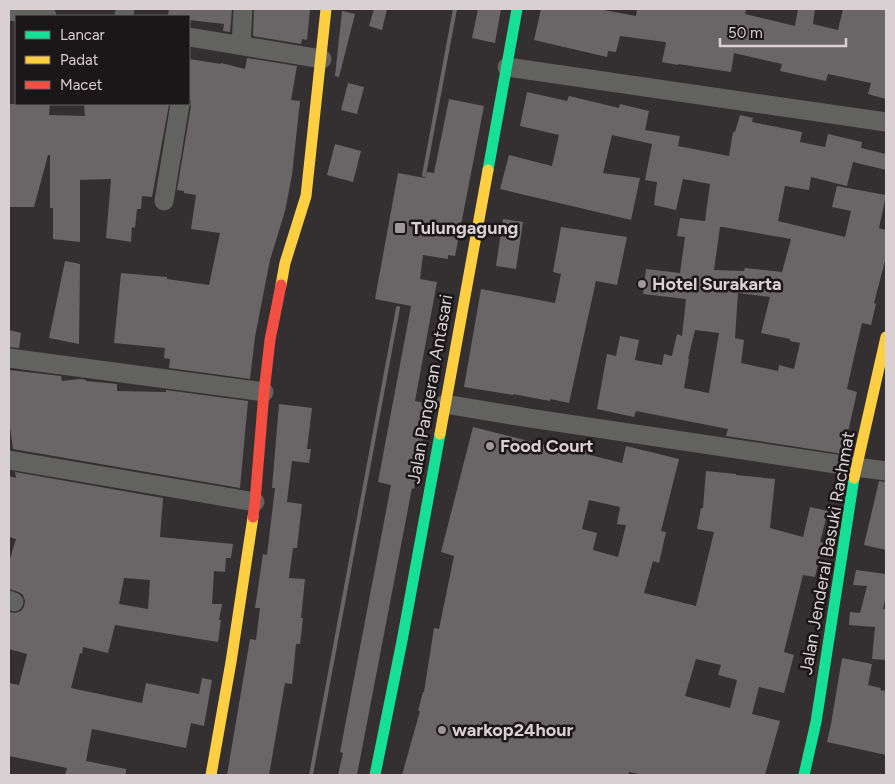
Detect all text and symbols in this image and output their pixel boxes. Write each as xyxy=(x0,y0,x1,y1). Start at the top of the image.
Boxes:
legend xyxy=(15,15,190,105)
scale bar xyxy=(720,15,846,47)
text: 50 m xyxy=(728,24,763,42)
text: Lancar xyxy=(60,26,105,44)
text: Padat xyxy=(60,51,99,69)
text: Macet xyxy=(60,76,103,94)
place label: Tulungagung xyxy=(411,217,518,239)
marker: Tulungagung xyxy=(393,221,407,235)
place label: Hotel Surakarta xyxy=(652,273,782,295)
marker: Hotel Surakarta xyxy=(636,278,648,290)
street label: Jalan Pangeran Antasari xyxy=(403,293,457,485)
street label: Jalan Jenderal Basuki Rachmat xyxy=(795,429,859,676)
place label: Food Court xyxy=(500,435,594,457)
marker: Food Court xyxy=(484,440,496,452)
place label: warkop24hour xyxy=(452,719,573,741)
marker: warkop24hour xyxy=(436,724,448,736)

